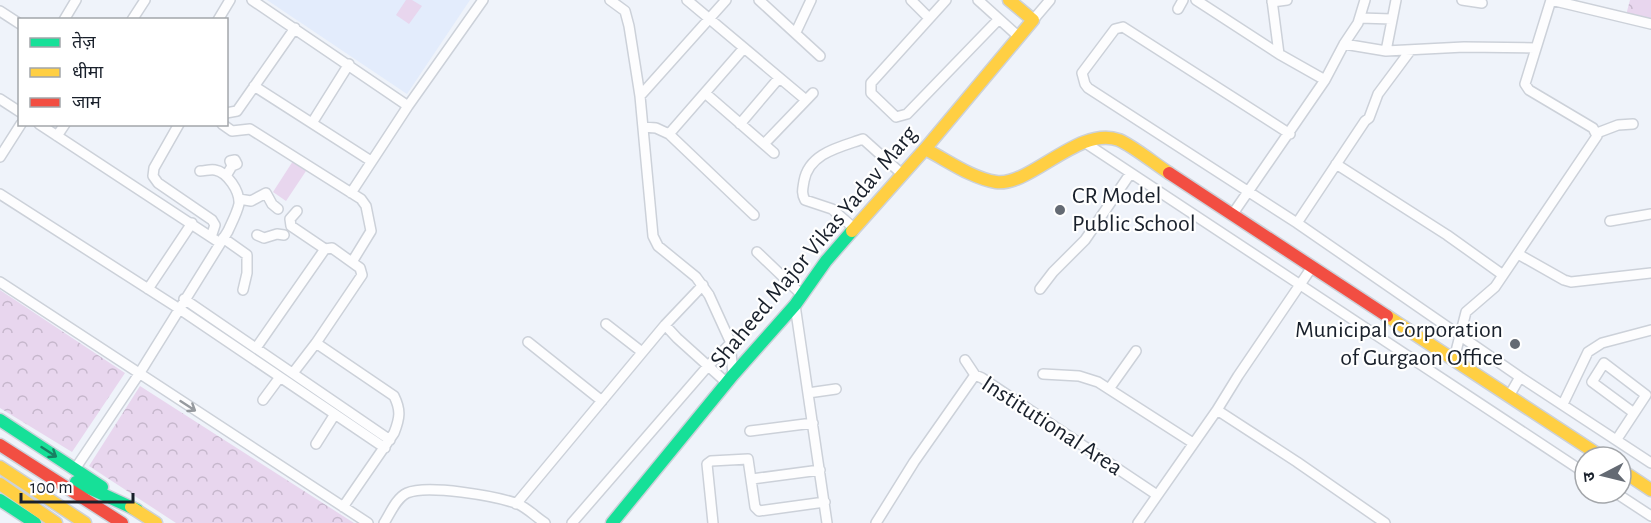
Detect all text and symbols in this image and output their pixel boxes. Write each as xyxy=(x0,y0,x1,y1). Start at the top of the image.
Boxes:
legend xyxy=(18,18,228,126)
text: तेज़ xyxy=(72,31,96,52)
text: धीमा xyxy=(72,62,103,82)
text: जाम xyxy=(72,94,102,112)
street label: Shaheed Major Vikas Yadav Marg xyxy=(706,121,922,372)
place label: CR Model Public School xyxy=(1072,184,1196,236)
marker: CR Model Public School xyxy=(1053,203,1067,217)
place label: Municipal Corporation of Gurgaon Office xyxy=(1295,318,1503,370)
marker: Municipal Corporation of Gurgaon Office xyxy=(1508,337,1522,351)
street label: Institutional Area xyxy=(977,372,1127,480)
one-way arrow xyxy=(179,400,195,412)
north arrow xyxy=(1573,445,1633,505)
one-way arrow xyxy=(40,447,57,459)
scale bar xyxy=(21,466,134,504)
text: उ xyxy=(1581,470,1598,482)
text: 100 m xyxy=(30,479,73,497)

